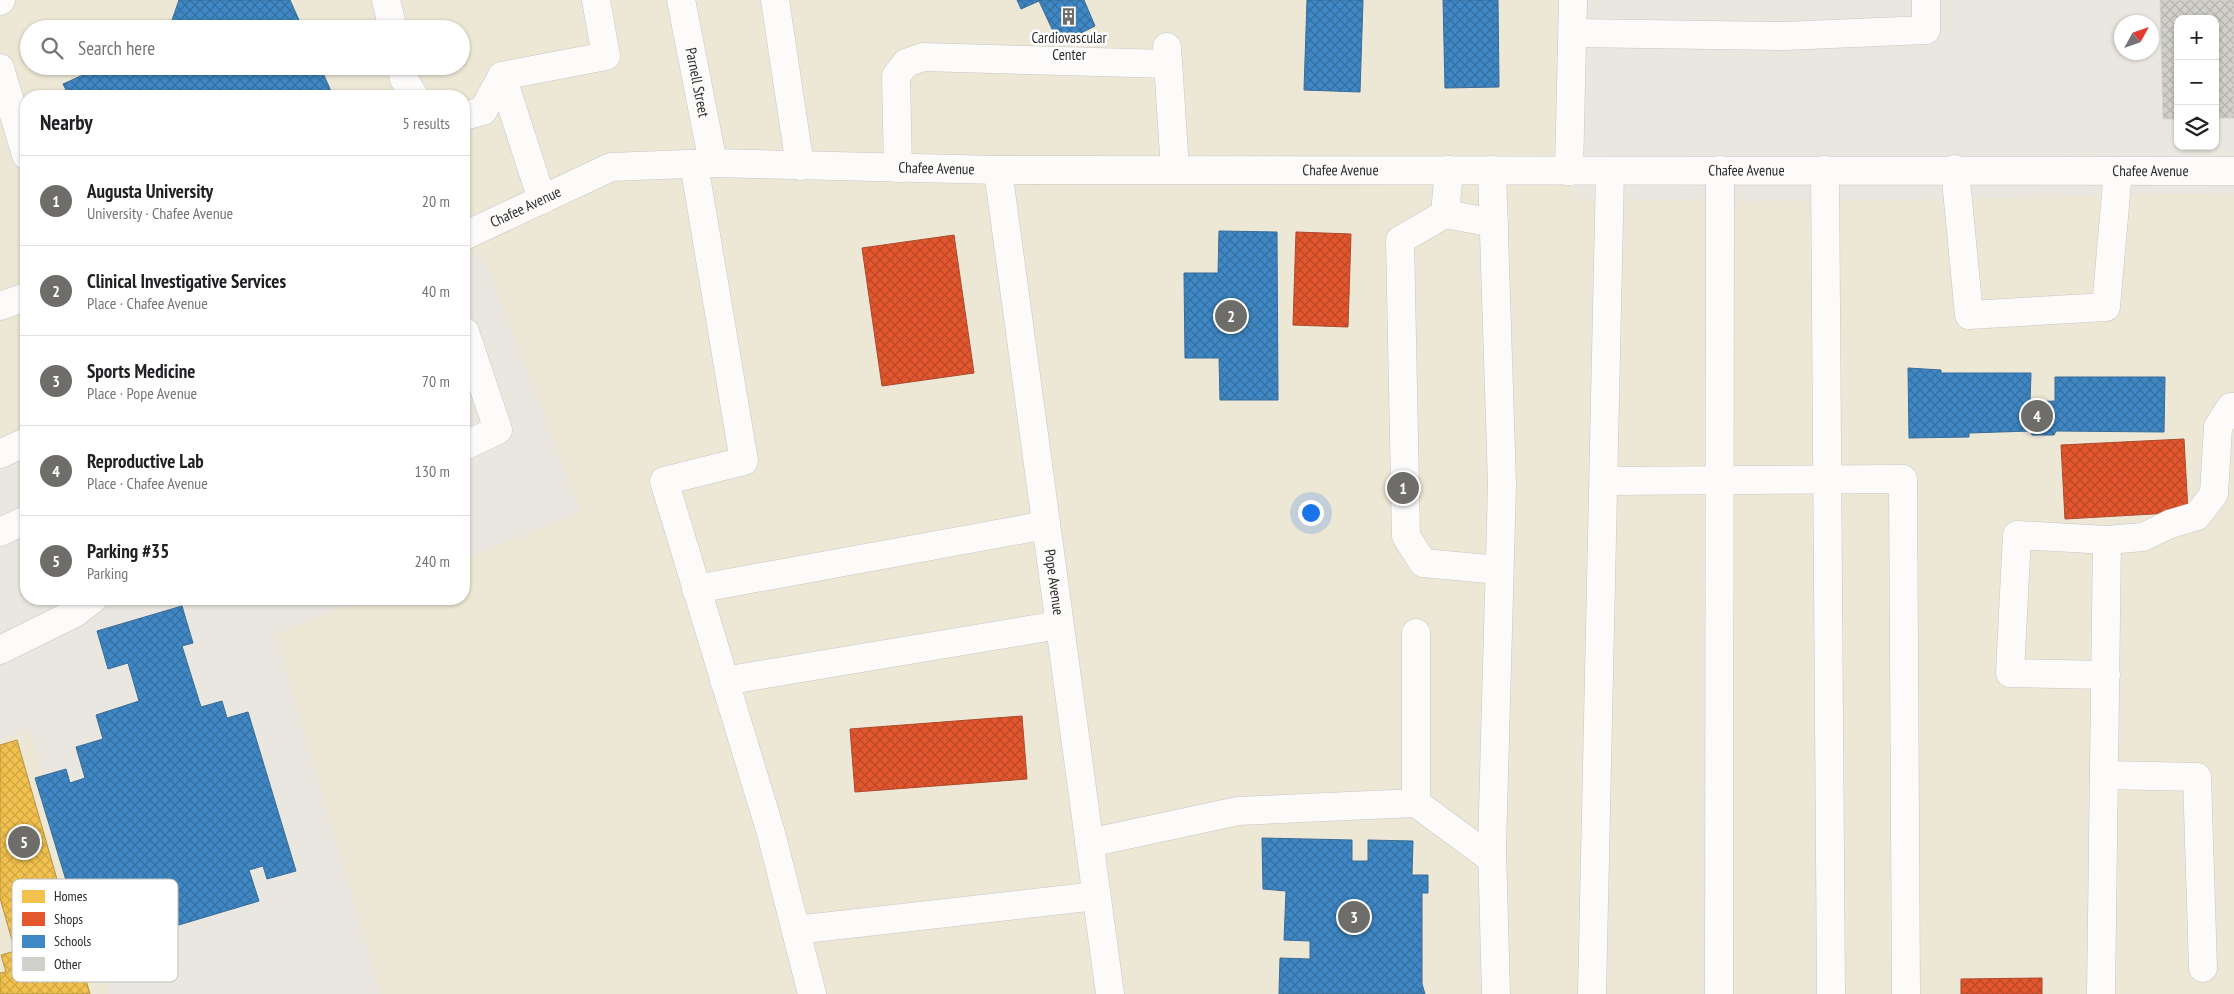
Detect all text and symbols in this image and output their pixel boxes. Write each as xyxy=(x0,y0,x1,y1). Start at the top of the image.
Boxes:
building icon: Cardiovascular Center xyxy=(1059,7,1079,27)
north arrow xyxy=(2114,15,2159,60)
map controls xyxy=(2174,15,2219,150)
button: + xyxy=(2174,15,2219,60)
search box xyxy=(20,20,470,75)
place label: Cardiovascular Center xyxy=(1031,28,1107,64)
icon: search xyxy=(38,34,66,62)
text: Search here xyxy=(78,36,155,60)
street label: Parnell Street xyxy=(682,46,714,119)
button: − xyxy=(2174,60,2219,105)
button: layers xyxy=(2174,105,2219,150)
text: Nearby xyxy=(40,109,93,136)
text: 5 results xyxy=(403,113,450,133)
street label: Chafee Avenue xyxy=(898,158,975,178)
street label: Chafee Avenue xyxy=(1302,160,1379,179)
street label: Chafee Avenue xyxy=(1708,161,1785,180)
street label: Chafee Avenue xyxy=(2112,161,2189,180)
text: Augusta University xyxy=(87,179,213,203)
street label: Chafee Avenue xyxy=(487,182,564,231)
text: 1 xyxy=(52,191,60,211)
text: 20 m xyxy=(422,191,450,211)
text: University · Chafee Avenue xyxy=(87,203,233,223)
text: Clinical Investigative Services xyxy=(87,269,286,293)
text: 2 xyxy=(52,281,60,301)
text: 40 m xyxy=(422,281,450,301)
text: Place · Chafee Avenue xyxy=(87,293,208,313)
pin: 2 xyxy=(1215,297,1247,335)
text: Sports Medicine xyxy=(87,359,195,383)
text: 3 xyxy=(52,371,60,391)
text: 70 m xyxy=(422,371,450,391)
text: Place · Pope Avenue xyxy=(87,383,197,403)
pin: 4 xyxy=(2021,397,2053,435)
text: Reproductive Lab xyxy=(87,449,204,473)
text: 4 xyxy=(52,461,60,481)
text: 130 m xyxy=(415,461,450,481)
pin: 1 xyxy=(1387,469,1419,507)
text: Place · Chafee Avenue xyxy=(87,473,208,493)
your location xyxy=(1298,500,1324,526)
text: Parking #35 xyxy=(87,539,169,563)
street label: Pope Avenue xyxy=(1041,548,1068,616)
text: 5 xyxy=(52,551,60,571)
text: 240 m xyxy=(415,551,450,571)
text: Parking xyxy=(87,563,128,583)
pin: 5 xyxy=(8,823,40,861)
legend xyxy=(12,879,178,982)
text: Homes xyxy=(54,887,87,905)
pin: 3 xyxy=(1338,898,1370,936)
text: Shops xyxy=(54,910,83,928)
text: Schools xyxy=(54,932,91,950)
text: Other xyxy=(54,955,81,973)

